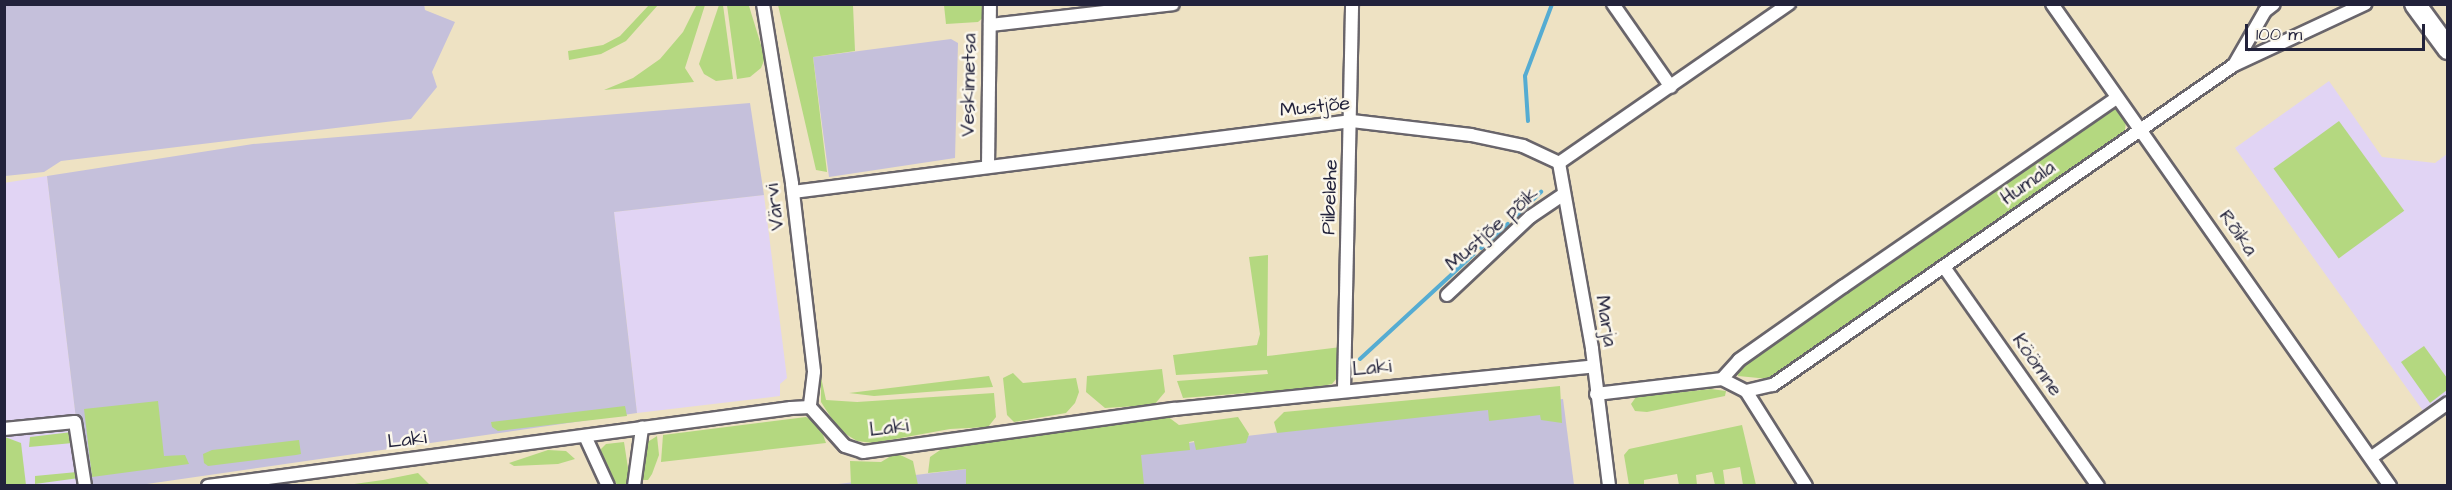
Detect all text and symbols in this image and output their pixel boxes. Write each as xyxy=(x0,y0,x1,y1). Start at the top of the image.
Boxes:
scale bar xyxy=(2248,12,2428,50)
text: 100 m xyxy=(2256,22,2302,47)
street label: Veskimetsa xyxy=(956,33,982,137)
street label: Mustjõe xyxy=(1279,91,1351,123)
street label: Humala xyxy=(1996,156,2060,210)
street label: Piibelehe xyxy=(1317,159,1343,235)
street label: Värvi xyxy=(760,182,790,232)
street label: Mustjõe põik xyxy=(1440,182,1544,276)
street label: Rõika xyxy=(2214,205,2262,261)
street label: Marja xyxy=(1590,294,1622,348)
street label: Köömne xyxy=(2007,329,2067,401)
street label: Laki xyxy=(1351,354,1393,382)
street label: Laki xyxy=(868,414,910,442)
street label: Laki xyxy=(386,426,428,454)

